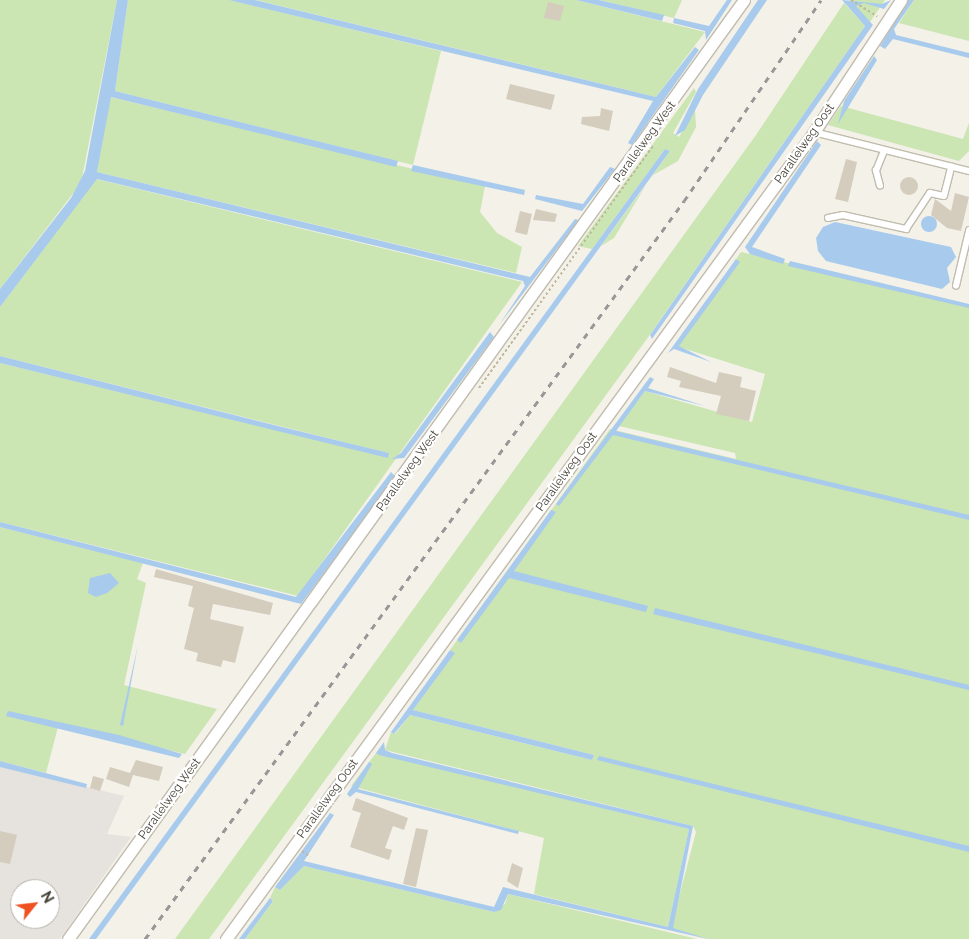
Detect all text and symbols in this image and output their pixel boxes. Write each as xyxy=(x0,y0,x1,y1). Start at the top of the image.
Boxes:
street label: Parallelweg West xyxy=(611,99,679,185)
street label: Parallelweg Oost xyxy=(772,101,838,187)
street label: Parallelweg West xyxy=(374,428,442,514)
street label: Parallelweg Oost xyxy=(533,430,601,514)
street label: Parallelweg West xyxy=(136,756,204,842)
street label: Parallelweg Oost xyxy=(294,757,362,841)
north arrow xyxy=(10,879,60,929)
text: N xyxy=(38,889,57,906)

